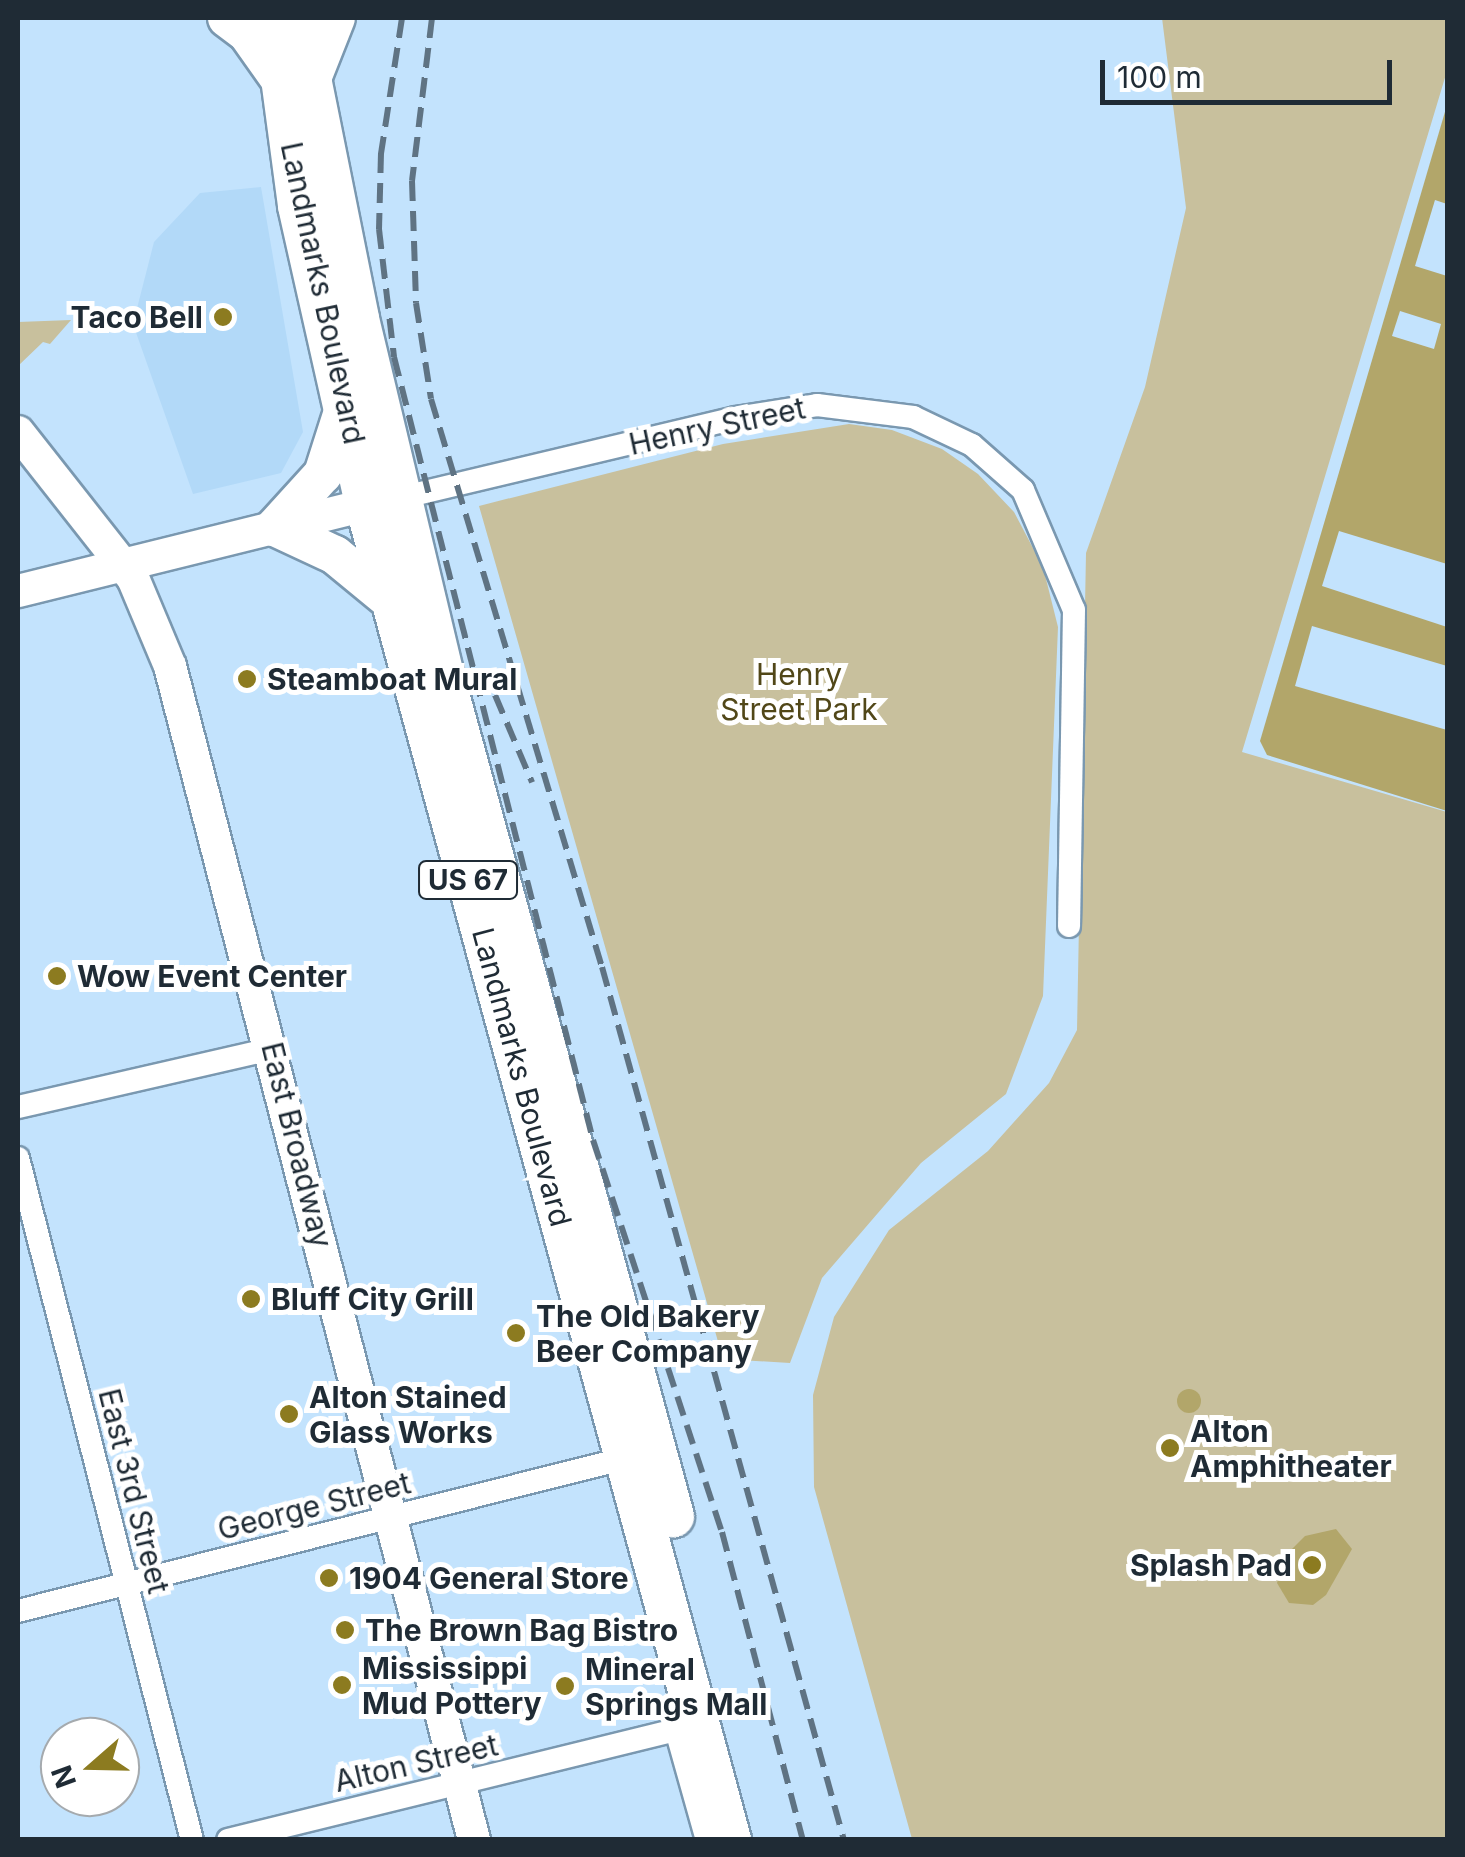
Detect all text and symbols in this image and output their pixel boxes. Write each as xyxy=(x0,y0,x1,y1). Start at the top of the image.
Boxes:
scale bar xyxy=(1105,40,1398,102)
text: 100 m xyxy=(1117,59,1202,95)
street label: Landmarks Boulevard xyxy=(273,139,373,447)
place label: Taco Bell xyxy=(71,299,203,335)
marker: Taco Bell xyxy=(212,306,234,328)
street label: Henry Street xyxy=(626,390,808,462)
park label: Henry Street Park xyxy=(720,656,878,726)
place label: Steamboat Mural xyxy=(267,661,517,697)
marker: Steamboat Mural xyxy=(236,668,258,690)
road number: US 67 xyxy=(418,857,518,903)
street label: Landmarks Boulevard xyxy=(465,924,579,1230)
place label: Wow Event Center xyxy=(77,958,347,994)
marker: Wow Event Center xyxy=(46,965,68,987)
street label: East Broadway xyxy=(254,1038,340,1252)
place label: Bluff City Grill xyxy=(271,1281,474,1317)
marker: Bluff City Grill xyxy=(240,1288,262,1310)
place label: The Old Bakery Beer Company xyxy=(536,1298,760,1368)
marker: The Old Bakery Beer Company xyxy=(505,1322,527,1344)
place label: Alton Stained Glass Works xyxy=(309,1379,507,1450)
street label: East 3rd Street xyxy=(91,1385,177,1597)
marker: Alton Stained Glass Works xyxy=(278,1403,300,1425)
place label: Alton Amphitheater xyxy=(1190,1413,1392,1484)
marker: Alton Amphitheater xyxy=(1159,1437,1181,1459)
street label: George Street xyxy=(214,1465,414,1547)
place label: Splash Pad xyxy=(1130,1547,1292,1583)
marker: Splash Pad xyxy=(1301,1554,1323,1576)
place label: 1904 General Store xyxy=(349,1560,629,1596)
marker: 1904 General Store xyxy=(318,1567,340,1589)
place label: The Brown Bag Bistro xyxy=(365,1612,678,1648)
marker: The Brown Bag Bistro xyxy=(334,1619,356,1641)
place label: Mississippi Mud Pottery xyxy=(362,1650,541,1720)
place label: Mineral Springs Mall xyxy=(585,1651,767,1722)
marker: Mississippi Mud Pottery xyxy=(331,1674,353,1696)
marker: Mineral Springs Mall xyxy=(554,1675,576,1697)
north arrow xyxy=(40,1717,140,1817)
street label: Alton Street xyxy=(331,1727,501,1799)
text: N xyxy=(44,1761,83,1792)

